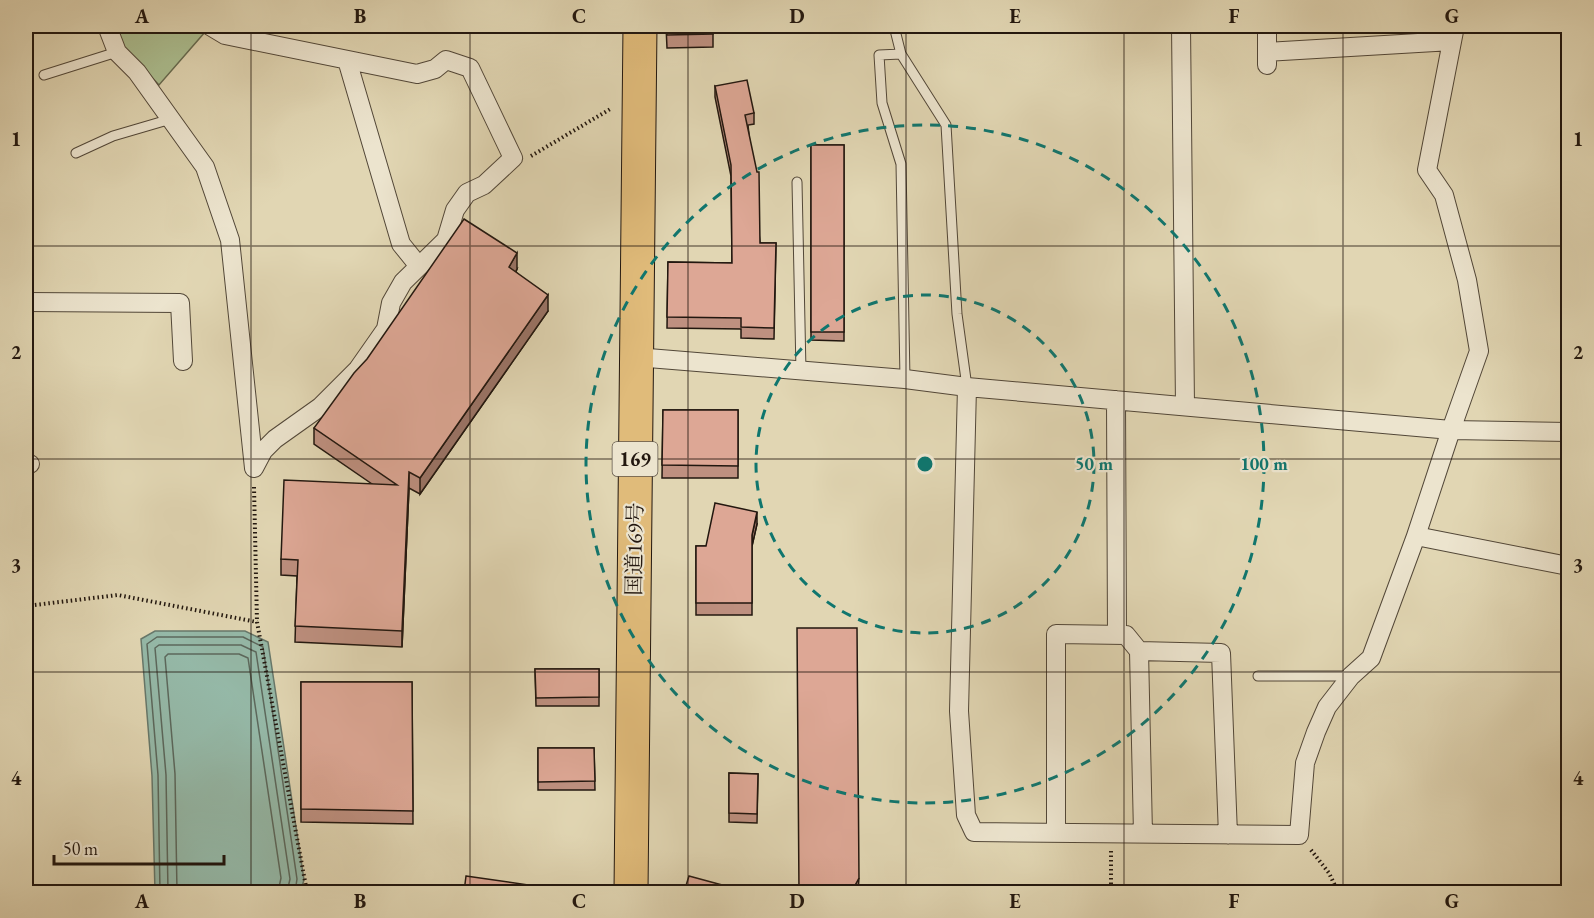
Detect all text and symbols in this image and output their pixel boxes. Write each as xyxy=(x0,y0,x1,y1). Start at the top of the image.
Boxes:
text: A xyxy=(134,3,150,29)
text: B xyxy=(354,3,366,29)
text: C xyxy=(572,3,586,29)
text: D xyxy=(789,3,805,29)
text: E xyxy=(1009,3,1021,29)
text: F xyxy=(1229,3,1240,29)
text: G xyxy=(1445,3,1459,29)
text: 1 xyxy=(11,126,21,152)
text: 1 xyxy=(1573,126,1583,152)
text: 2 xyxy=(11,339,22,365)
text: 2 xyxy=(1573,339,1584,365)
road number: 169 xyxy=(612,442,658,476)
text: 50 m xyxy=(1075,452,1113,475)
text: 100 m xyxy=(1240,452,1288,475)
centre of rings xyxy=(915,454,935,474)
street label: 国道169号 xyxy=(620,502,648,596)
text: 3 xyxy=(11,552,21,578)
text: 3 xyxy=(1573,552,1583,578)
text: 4 xyxy=(11,765,22,791)
text: 4 xyxy=(1573,765,1584,791)
scale bar xyxy=(54,828,224,866)
text: 50 m xyxy=(63,837,98,860)
text: A xyxy=(134,888,150,914)
text: B xyxy=(354,888,366,914)
text: C xyxy=(572,888,586,914)
text: D xyxy=(789,888,805,914)
text: E xyxy=(1009,888,1021,914)
text: F xyxy=(1229,888,1240,914)
text: G xyxy=(1445,888,1459,914)

